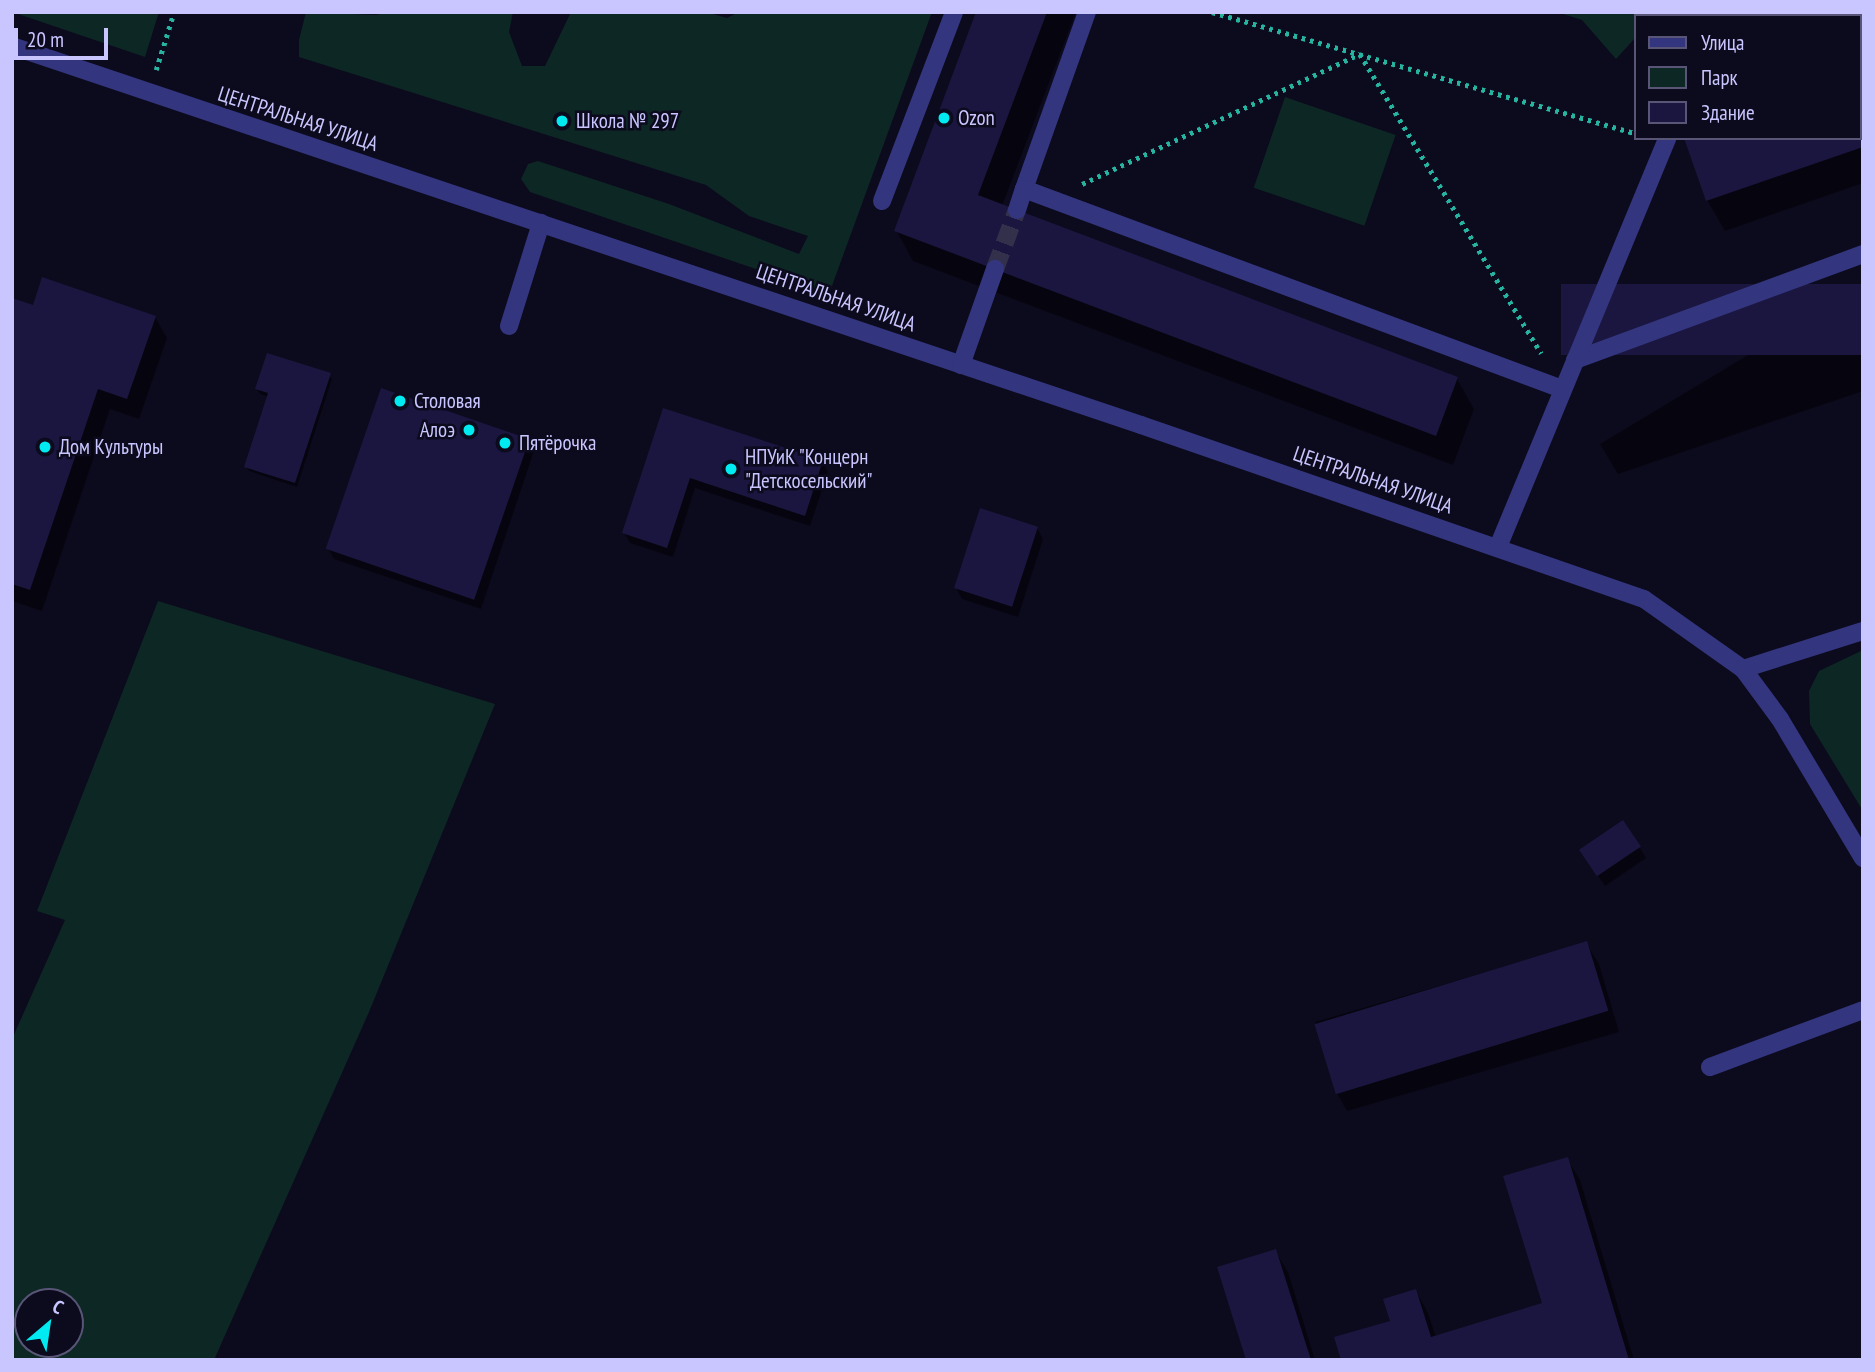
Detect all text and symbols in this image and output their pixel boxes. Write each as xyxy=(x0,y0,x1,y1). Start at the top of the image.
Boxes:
scale bar xyxy=(18,14,112,58)
legend xyxy=(1633,14,1861,140)
text: 20 m xyxy=(27,26,64,53)
text: Улица xyxy=(1701,29,1744,56)
text: Парк xyxy=(1701,64,1738,91)
street label: ЦЕНТРАЛЬНАЯ УЛИЦА xyxy=(215,81,381,157)
text: Здание xyxy=(1701,99,1755,126)
place label: Ozon xyxy=(958,105,995,131)
place label: Школа № 297 xyxy=(576,108,679,134)
marker: Ozon xyxy=(936,110,952,126)
marker: Школа № 297 xyxy=(554,113,570,129)
street label: ЦЕНТРАЛЬНАЯ УЛИЦА xyxy=(753,259,919,337)
place label: Столовая xyxy=(414,388,481,414)
marker: Столовая xyxy=(392,393,408,409)
place label: Алоэ xyxy=(420,417,455,443)
marker: Алоэ xyxy=(461,422,477,438)
place label: Пятёрочка xyxy=(519,430,596,456)
place label: Дом Культуры xyxy=(59,434,163,460)
marker: Пятёрочка xyxy=(497,435,513,451)
marker: Дом Культуры xyxy=(37,439,53,455)
street label: ЦЕНТРАЛЬНАЯ УЛИЦА xyxy=(1290,441,1456,519)
place label: НПУиК "Концерн "Детскосельский" xyxy=(745,444,872,494)
marker: НПУиК "Концерн "Детскосельский" xyxy=(723,461,739,477)
north arrow xyxy=(14,1288,84,1358)
text: С xyxy=(49,1294,68,1319)

